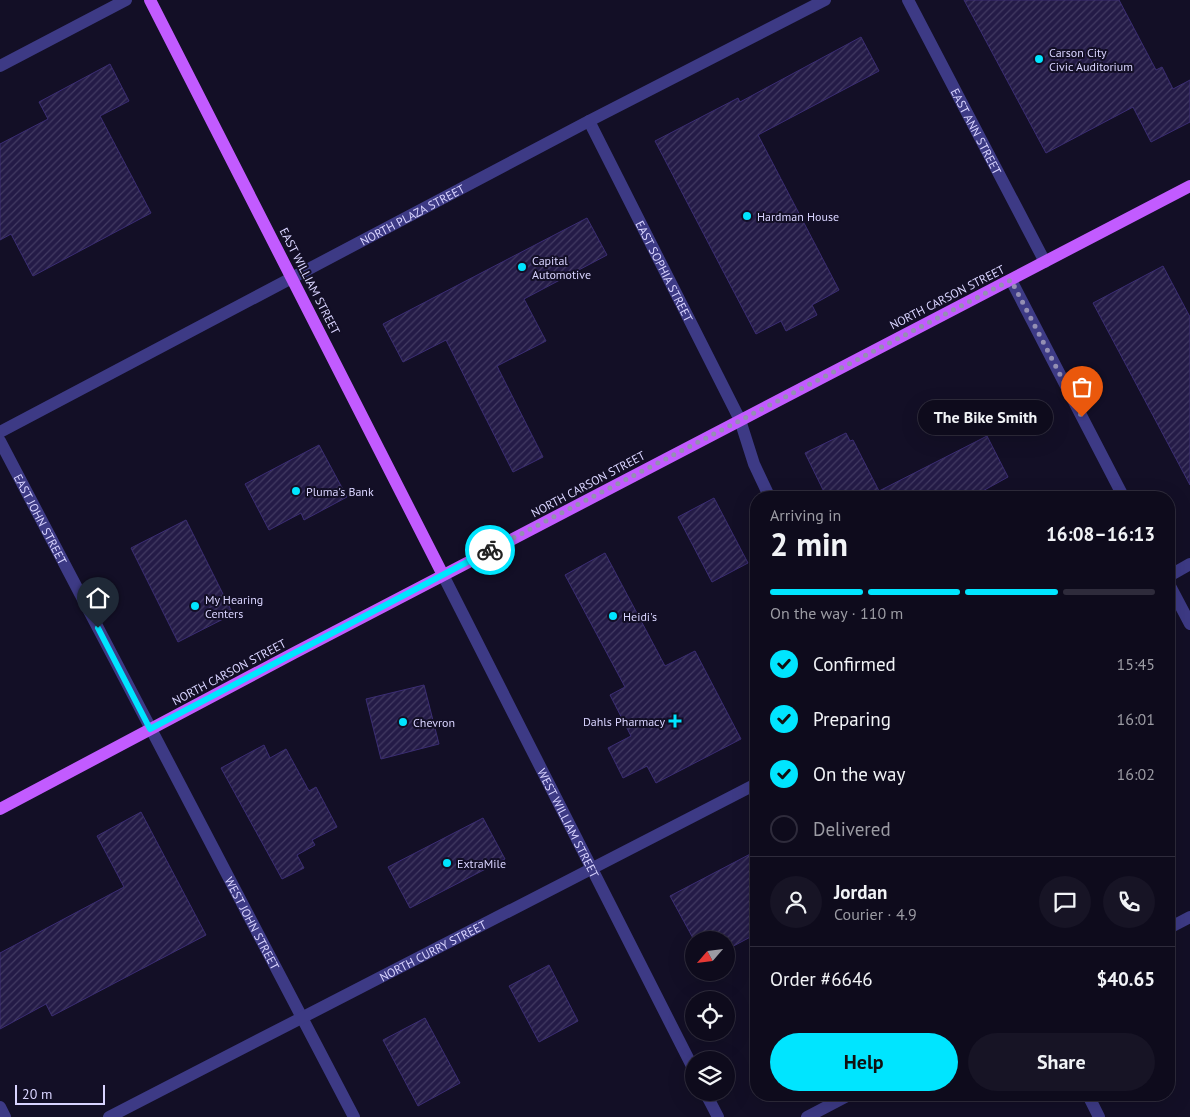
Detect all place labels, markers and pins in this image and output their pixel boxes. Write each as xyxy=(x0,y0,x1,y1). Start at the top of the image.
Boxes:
place label: Carson City Civic Auditorium xyxy=(1049,45,1133,74)
marker: Carson City Civic Auditorium xyxy=(1033,53,1045,65)
place label: Hardman House xyxy=(757,209,839,224)
marker: Hardman House xyxy=(741,210,753,222)
place label: Capital Automotive xyxy=(532,253,591,282)
marker: Capital Automotive xyxy=(516,261,528,273)
pin xyxy=(1061,366,1103,417)
callout: The Bike Smith xyxy=(917,400,1052,434)
place label: Pluma's Bank xyxy=(306,484,374,499)
marker: Pluma's Bank xyxy=(290,485,302,497)
pin xyxy=(77,577,119,628)
place label: My Hearing Centers xyxy=(205,592,263,621)
marker: My Hearing Centers xyxy=(189,600,201,612)
place label: Heidi's xyxy=(623,609,657,624)
marker: Heidi's xyxy=(607,610,619,622)
place label: Dahls Pharmacy xyxy=(583,714,665,729)
place label: Chevron xyxy=(413,715,455,730)
marker: Dahls Pharmacy xyxy=(669,715,681,727)
marker: Chevron xyxy=(397,716,409,728)
place label: ExtraMile xyxy=(457,856,506,871)
marker: ExtraMile xyxy=(441,857,453,869)

